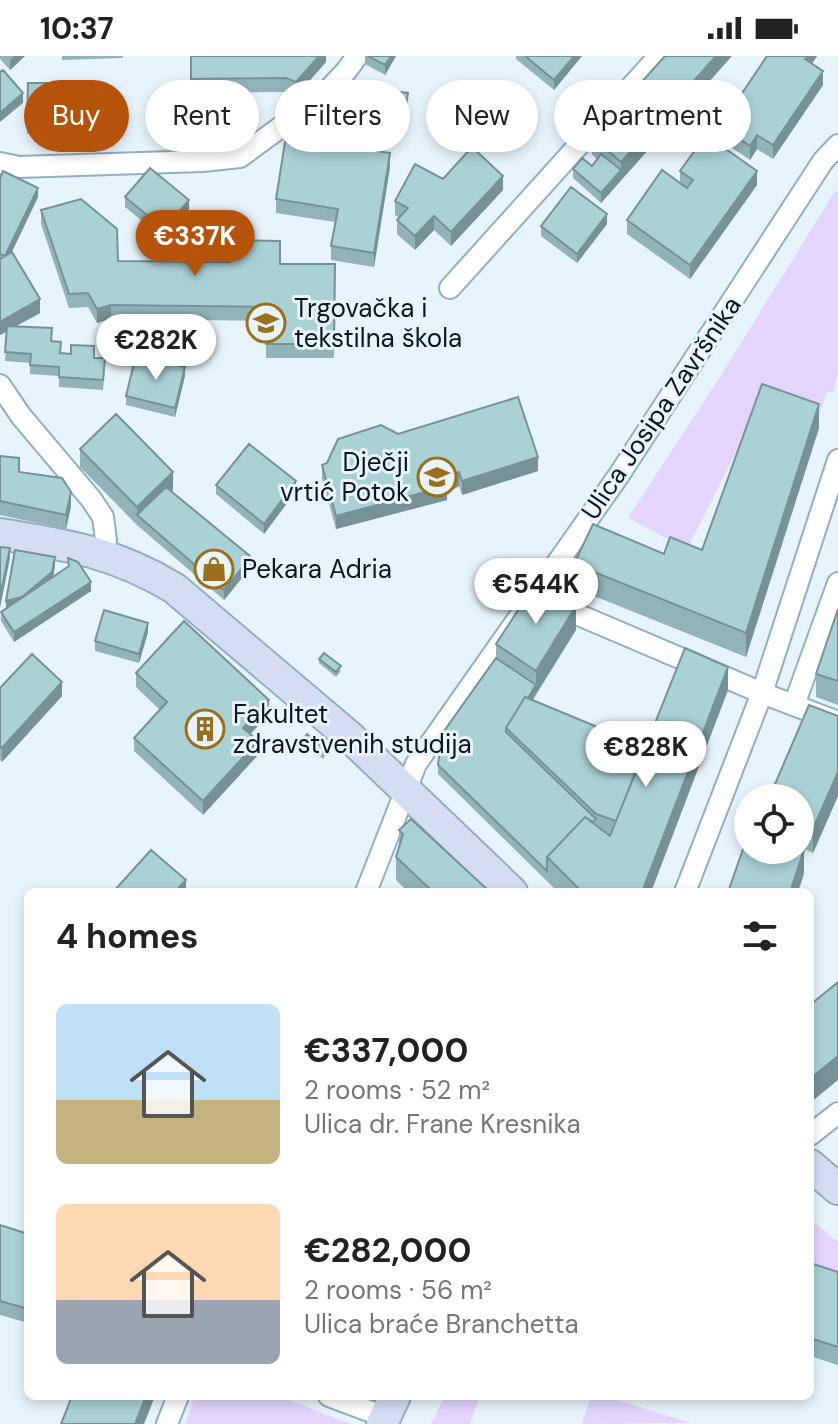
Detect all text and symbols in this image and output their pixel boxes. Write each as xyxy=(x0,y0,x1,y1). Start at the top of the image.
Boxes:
text: 10:37 xyxy=(40,9,114,48)
chip: Buy xyxy=(24,80,129,152)
chip: Rent xyxy=(145,80,259,152)
chip: Filters xyxy=(275,80,410,152)
chip: New xyxy=(426,80,538,152)
chip: Apartment xyxy=(554,80,751,152)
pin: €337K xyxy=(139,210,251,278)
text: €337K xyxy=(154,219,236,253)
street label: Ulica Josipa Završnika xyxy=(574,290,748,526)
place label: Trgovačka i tekstilna škola xyxy=(294,291,462,355)
school or university icon: Trgovačka i tekstilna škola xyxy=(245,302,287,344)
pin: €282K xyxy=(100,314,212,382)
text: €282K xyxy=(114,323,198,357)
place label: Dječji vrtić Potok xyxy=(280,445,409,509)
school or university icon: Dječji vrtić Potok xyxy=(416,456,458,498)
shop icon: Pekara Adria xyxy=(193,548,235,590)
place label: Pekara Adria xyxy=(242,552,392,586)
pin: €544K xyxy=(480,558,592,626)
text: €544K xyxy=(492,567,580,601)
place label: Fakultet zdravstvenih studija xyxy=(233,697,472,761)
building icon: Fakultet zdravstvenih studija xyxy=(184,708,226,750)
pin: €828K xyxy=(590,721,702,789)
text: €828K xyxy=(603,730,689,764)
map controls xyxy=(734,784,814,864)
button: locate xyxy=(734,784,814,864)
text: 4 homes xyxy=(56,914,198,959)
icon: filters xyxy=(738,914,782,958)
text: €337,000 xyxy=(304,1028,468,1073)
icon: home xyxy=(120,1036,216,1132)
text: 2 rooms · 52 m² xyxy=(304,1073,490,1107)
text: Ulica dr. Frane Kresnika xyxy=(304,1107,581,1141)
text: €282,000 xyxy=(304,1228,471,1273)
icon: home xyxy=(120,1236,216,1332)
text: 2 rooms · 56 m² xyxy=(304,1273,492,1307)
text: Ulica braće Branchetta xyxy=(304,1307,579,1341)

